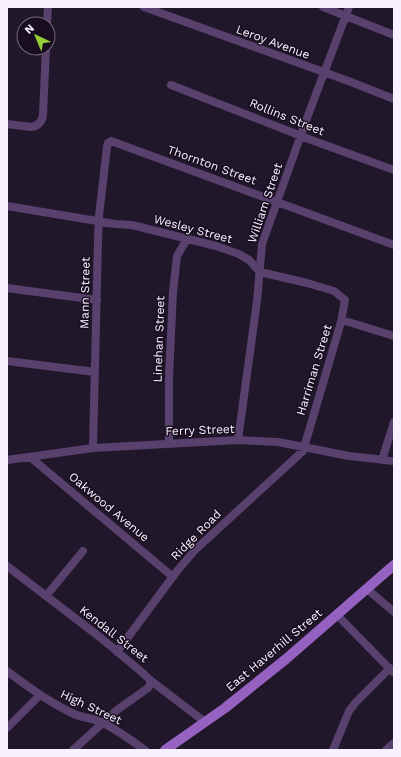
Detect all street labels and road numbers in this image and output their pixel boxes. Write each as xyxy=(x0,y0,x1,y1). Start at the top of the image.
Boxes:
street label: Leroy Avenue xyxy=(234,22,312,62)
street label: Rollins Street xyxy=(248,96,326,138)
street label: Thornton Street xyxy=(166,142,258,188)
street label: William Street xyxy=(245,161,285,245)
street label: Wesley Street xyxy=(152,212,234,246)
street label: Mann Street xyxy=(77,257,93,329)
street label: Linehan Street xyxy=(150,295,168,383)
street label: Harriman Street xyxy=(294,323,334,417)
street label: Ferry Street xyxy=(165,422,235,438)
street label: Oakwood Avenue xyxy=(66,469,152,545)
street label: Ridge Road xyxy=(168,507,224,563)
street label: Kendall Street xyxy=(77,603,151,665)
street label: East Haverhill Street xyxy=(223,606,325,694)
street label: High Street xyxy=(58,687,124,727)

